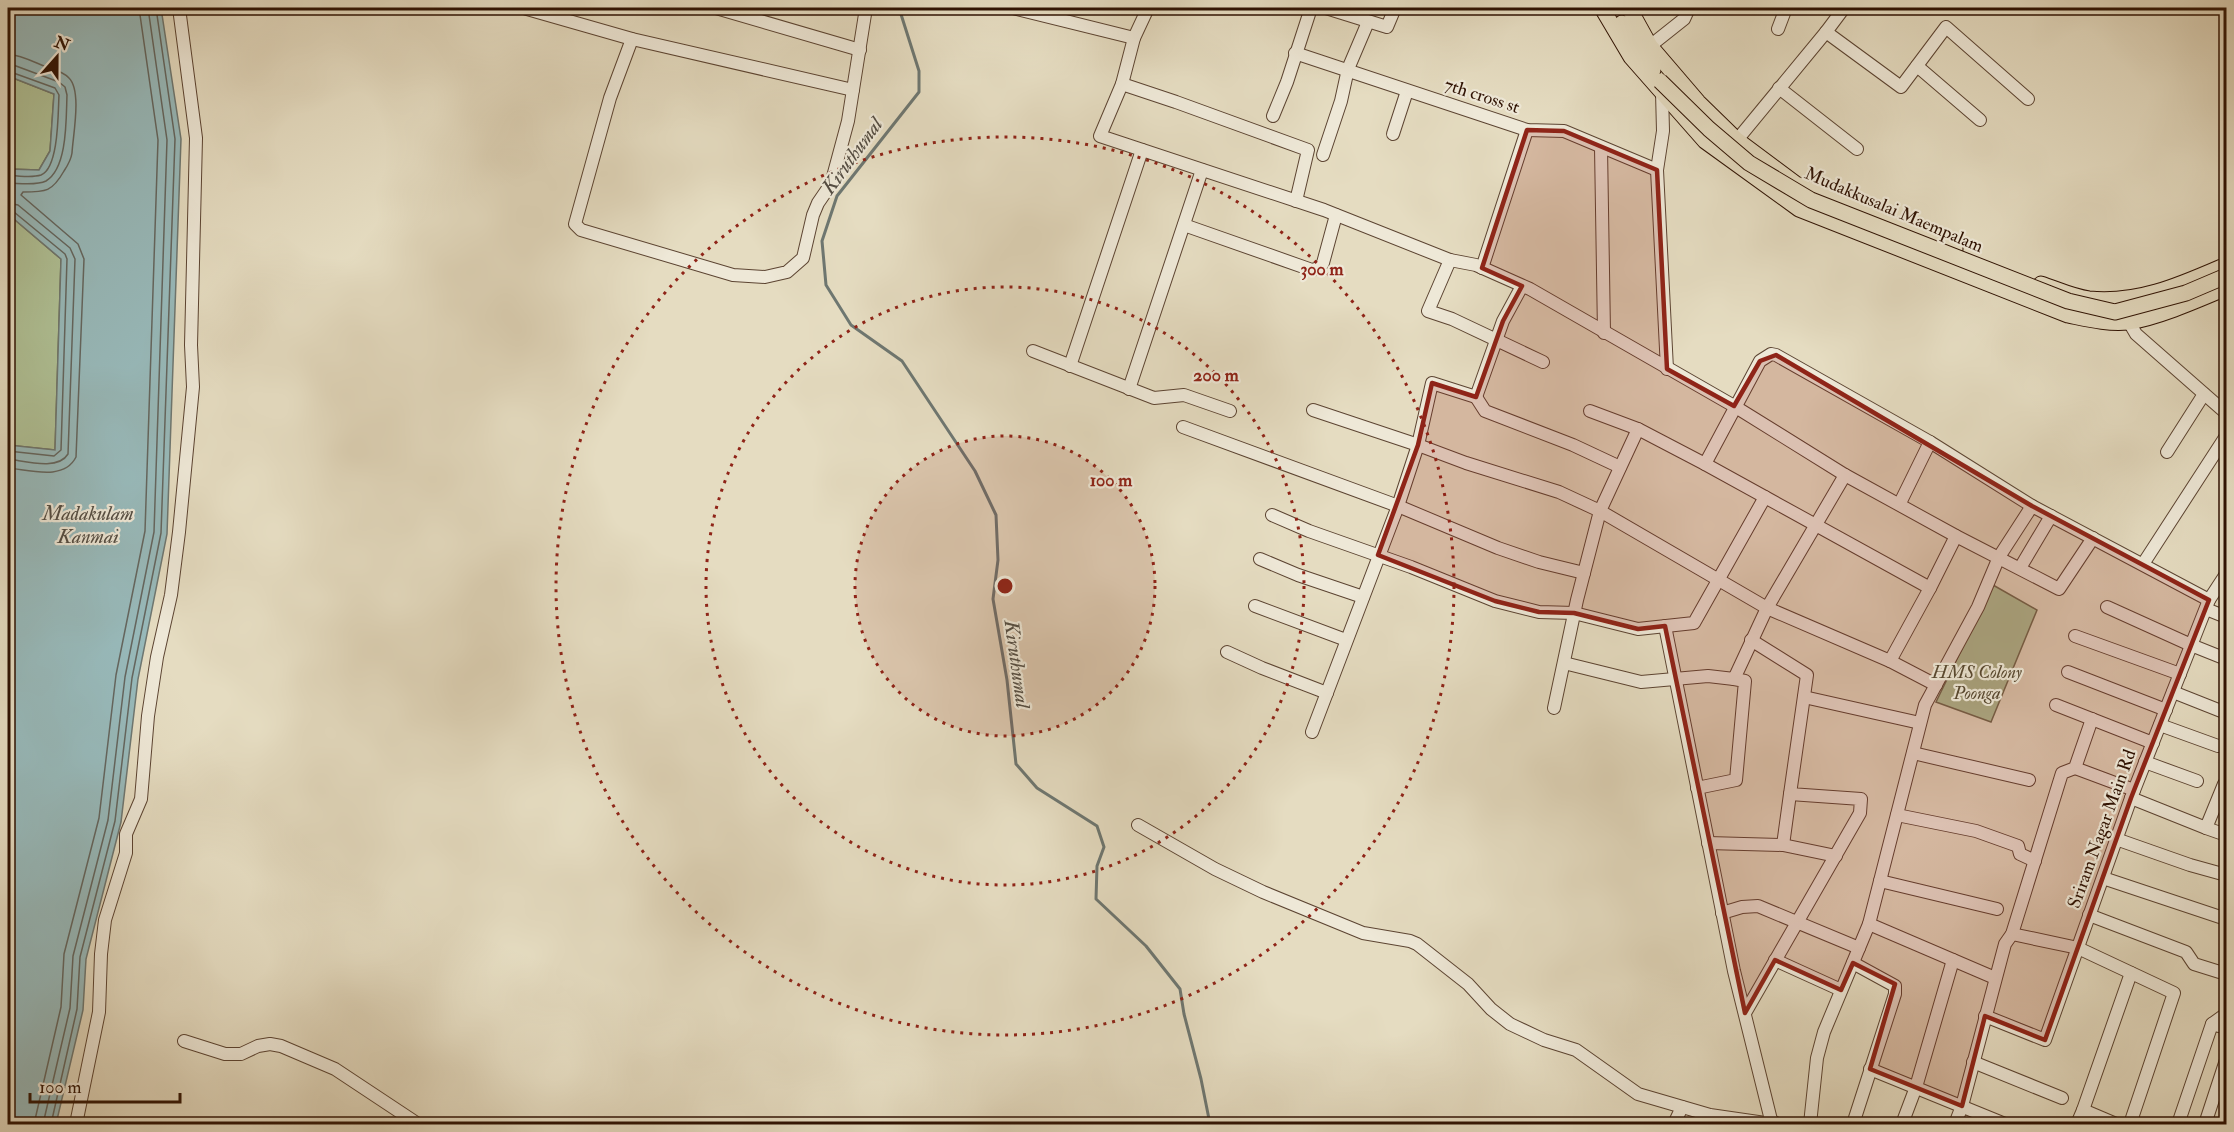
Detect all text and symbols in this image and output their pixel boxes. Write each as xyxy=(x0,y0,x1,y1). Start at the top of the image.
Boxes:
north arrow xyxy=(27,27,87,87)
text: N xyxy=(51,32,73,56)
street label: 7th cross st xyxy=(1441,73,1523,119)
water label: Kiruthumal xyxy=(815,111,889,200)
street label: Mudakkusalai Maempalam xyxy=(1801,162,1987,258)
text: 300 m xyxy=(1300,258,1345,281)
text: 200 m xyxy=(1193,364,1240,387)
text: 100 m xyxy=(1090,469,1133,492)
water label: Madakulam Kanmai xyxy=(41,501,134,549)
centre of rings xyxy=(995,576,1015,596)
water label: Kiruthumal xyxy=(998,617,1036,712)
park label: HMS Colony Poonga xyxy=(1931,661,2023,705)
street label: Sriram Nagar Main Rd xyxy=(2063,746,2141,912)
scale bar xyxy=(30,1066,180,1104)
text: 100 m xyxy=(39,1076,82,1099)

